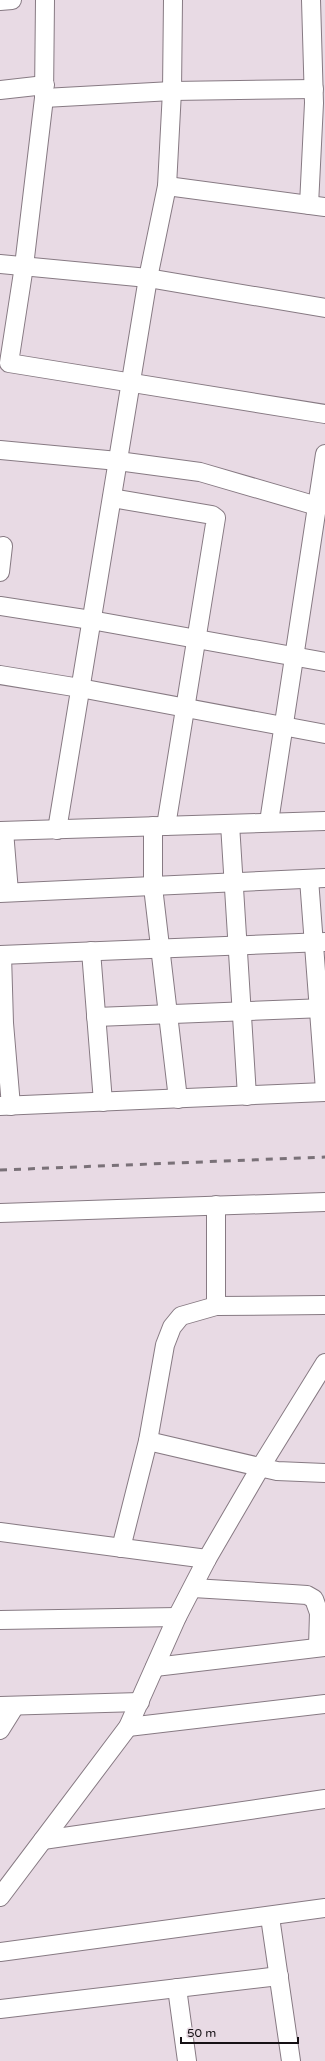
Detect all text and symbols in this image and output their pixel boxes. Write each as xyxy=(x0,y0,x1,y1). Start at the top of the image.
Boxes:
scale bar xyxy=(181,2019,298,2045)
text: 50 m xyxy=(187,2026,216,2040)

